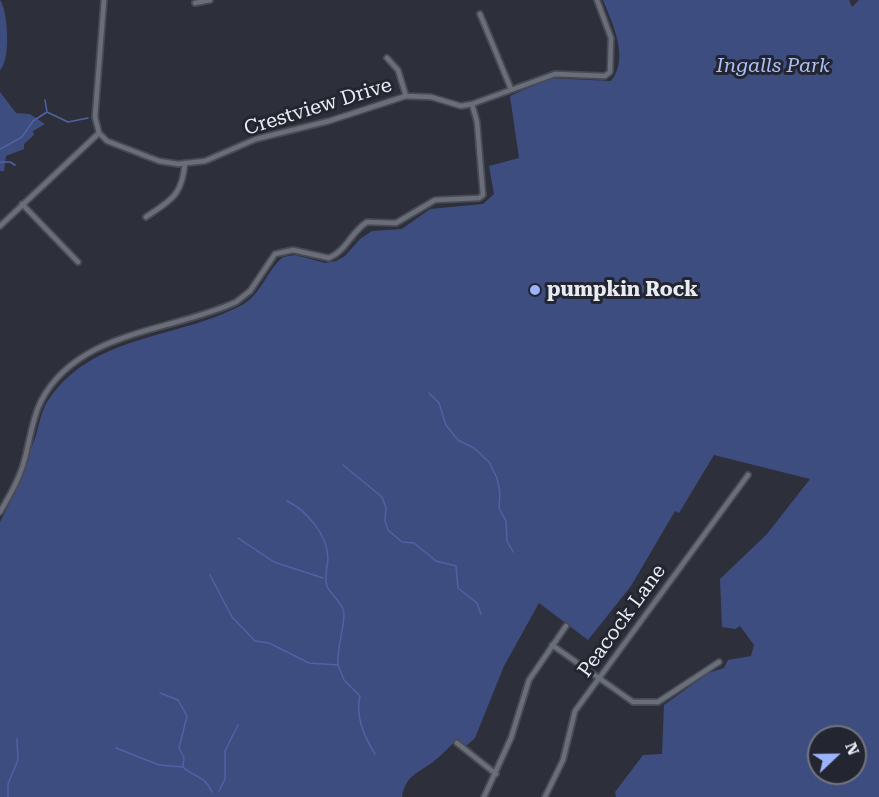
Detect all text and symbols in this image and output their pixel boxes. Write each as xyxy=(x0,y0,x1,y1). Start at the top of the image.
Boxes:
park label: Ingalls Park xyxy=(716,54,830,78)
street label: Crestview Drive xyxy=(241,73,395,141)
place label: pumpkin Rock xyxy=(547,278,698,302)
marker: pumpkin Rock xyxy=(528,283,542,297)
street label: Peacock Lane xyxy=(573,560,671,682)
north arrow xyxy=(807,725,867,785)
text: N xyxy=(841,740,863,758)

